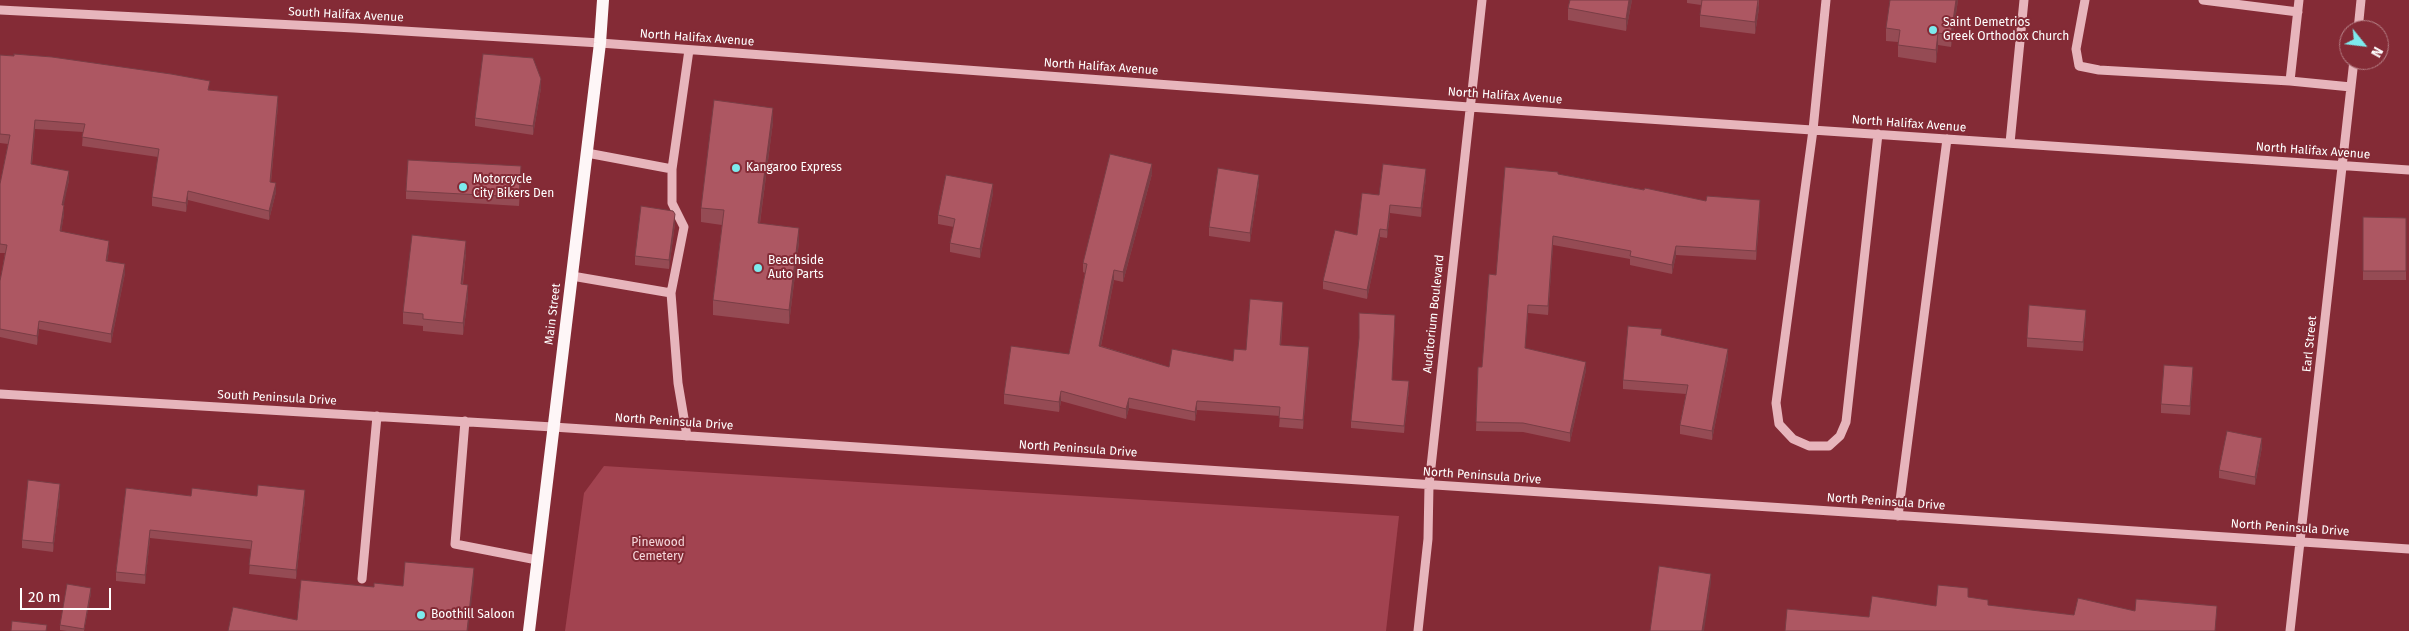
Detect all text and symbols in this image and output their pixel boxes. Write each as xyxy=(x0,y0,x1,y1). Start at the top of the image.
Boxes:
street label: South Halifax Avenue xyxy=(288,5,404,25)
place label: Saint Demetrios Greek Orthodox Church xyxy=(1943,16,2069,44)
north arrow xyxy=(2339,20,2389,70)
marker: Saint Demetrios Greek Orthodox Church xyxy=(1927,24,1939,36)
street label: North Halifax Avenue xyxy=(639,27,755,49)
text: N xyxy=(2367,44,2386,60)
street label: North Halifax Avenue xyxy=(1043,56,1159,78)
street label: North Halifax Avenue xyxy=(1447,85,1563,107)
street label: North Halifax Avenue xyxy=(1851,113,1967,135)
street label: North Halifax Avenue xyxy=(2255,140,2371,162)
place label: Kangaroo Express xyxy=(746,161,842,175)
marker: Kangaroo Express xyxy=(730,162,742,174)
place label: Motorcycle City Bikers Den xyxy=(473,173,554,201)
marker: Motorcycle City Bikers Den xyxy=(457,181,469,193)
place label: Beachside Auto Parts xyxy=(768,254,824,282)
street label: Auditorium Boulevard xyxy=(1421,254,1447,374)
marker: Beachside Auto Parts xyxy=(752,262,764,274)
street label: Main Street xyxy=(542,282,564,346)
street label: Earl Street xyxy=(2300,315,2320,373)
street label: South Peninsula Drive xyxy=(217,388,337,408)
street label: North Peninsula Drive xyxy=(614,411,734,433)
street label: North Peninsula Drive xyxy=(1018,438,1138,460)
street label: North Peninsula Drive xyxy=(1422,465,1542,487)
street label: North Peninsula Drive xyxy=(1826,491,1946,513)
street label: North Peninsula Drive xyxy=(2230,517,2350,539)
park label: Pinewood Cemetery xyxy=(631,536,685,564)
scale bar xyxy=(22,578,114,610)
text: 20 m xyxy=(28,588,61,606)
place label: Boothill Saloon xyxy=(431,608,515,622)
marker: Boothill Saloon xyxy=(415,609,427,621)

